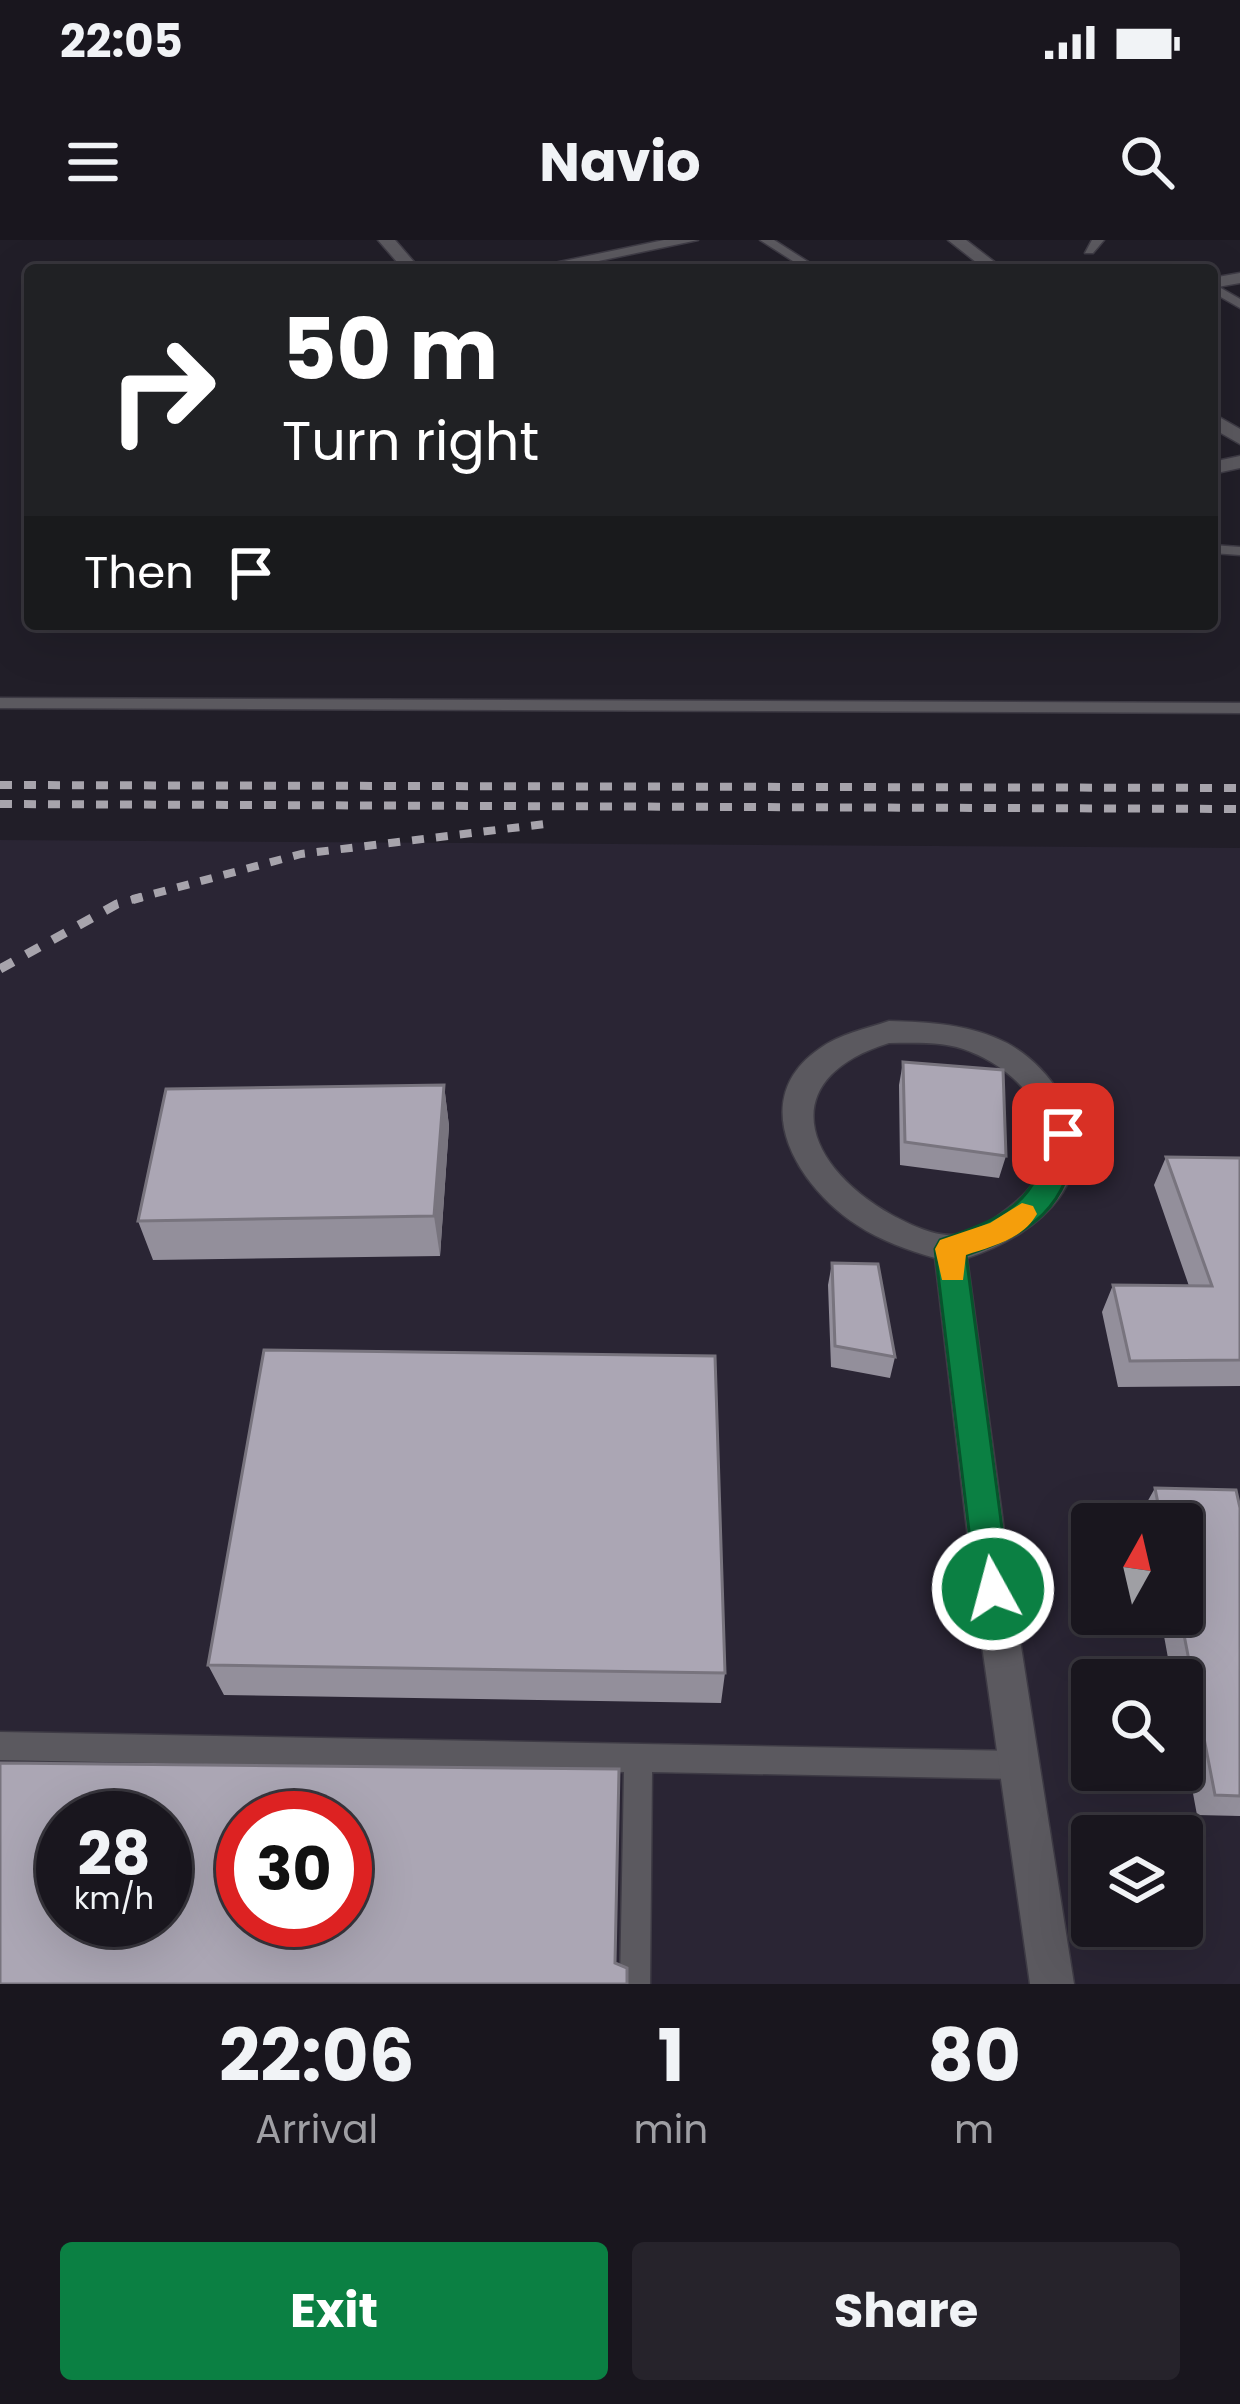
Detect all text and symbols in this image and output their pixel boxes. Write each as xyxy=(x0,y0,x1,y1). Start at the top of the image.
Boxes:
text: 22:05 xyxy=(60,10,183,73)
text: Navio xyxy=(539,124,701,200)
icon: menu xyxy=(60,129,126,195)
icon: search xyxy=(1114,129,1180,195)
text: 50 m xyxy=(282,291,498,408)
icon: right xyxy=(84,312,240,468)
text: Turn right xyxy=(282,403,539,479)
icon: arrive xyxy=(218,540,284,606)
text: Then xyxy=(84,541,194,604)
pin xyxy=(1012,1083,1114,1185)
icon: arrive xyxy=(1030,1101,1096,1167)
north arrow xyxy=(1071,1503,1203,1635)
map controls xyxy=(1071,1503,1203,1947)
position arrow xyxy=(930,1526,1056,1652)
button: search xyxy=(1071,1659,1203,1791)
speed limit sign: 30 xyxy=(216,1791,372,1947)
text: 28 xyxy=(77,1812,151,1896)
button: layers xyxy=(1071,1815,1203,1947)
text: km/h xyxy=(74,1877,154,1920)
text: 22:06 xyxy=(219,2005,415,2106)
text: 1 xyxy=(657,2005,684,2106)
text: 80 xyxy=(927,2005,1021,2106)
text: Arrival xyxy=(255,2102,378,2157)
text: min xyxy=(634,2102,708,2157)
text: m xyxy=(954,2102,994,2157)
button: Exit xyxy=(60,2242,608,2380)
button: Share xyxy=(632,2242,1180,2380)

